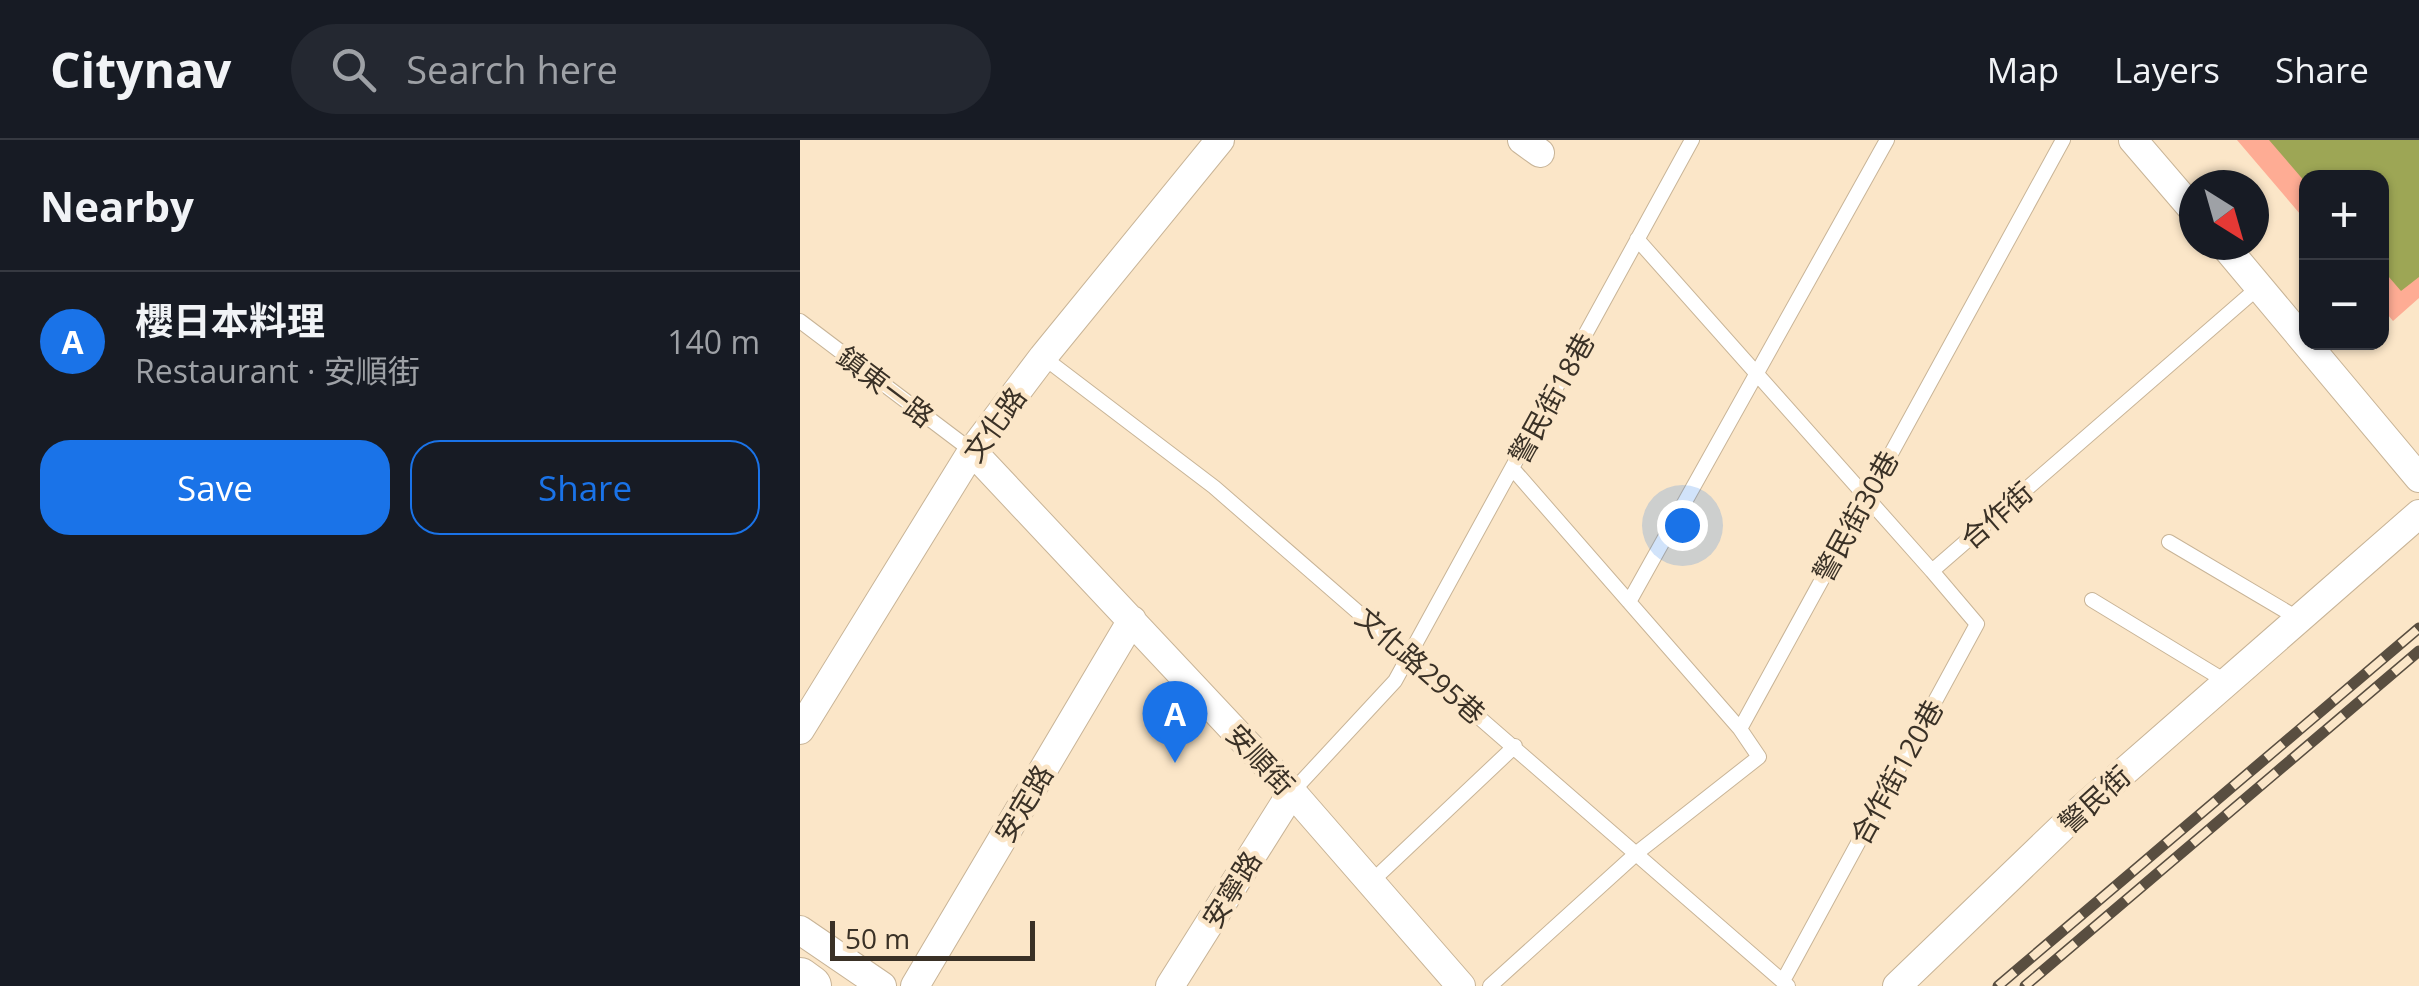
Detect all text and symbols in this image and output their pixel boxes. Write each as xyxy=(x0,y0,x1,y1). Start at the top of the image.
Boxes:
search box xyxy=(291,24,991,114)
text: Citynav xyxy=(50,37,231,102)
icon: search xyxy=(326,42,381,97)
text: Search here xyxy=(406,43,618,95)
text: Map xyxy=(1987,46,2059,93)
text: Layers xyxy=(2114,46,2220,93)
text: Share xyxy=(2275,46,2369,93)
north arrow xyxy=(2179,170,2269,260)
map controls xyxy=(2299,170,2389,350)
button: + xyxy=(2299,170,2389,260)
text: Nearby xyxy=(40,177,194,234)
button: − xyxy=(2299,260,2389,350)
text: 櫻日本料理 xyxy=(135,294,325,346)
text: A xyxy=(61,320,84,363)
text: 140 m xyxy=(667,320,760,363)
street label: 警民街18巷 xyxy=(1499,326,1603,470)
street label: 鎮東一路 xyxy=(830,337,942,435)
text: Restaurant · 安順街 xyxy=(135,349,420,392)
street label: 文化路 xyxy=(954,379,1034,469)
button: Save xyxy=(40,440,390,535)
button: Share xyxy=(410,440,760,535)
street label: 警民街30巷 xyxy=(1803,444,1907,588)
street label: 合作街 xyxy=(1952,473,2040,557)
your location xyxy=(1657,500,1708,551)
street label: 文化路295巷 xyxy=(1348,598,1494,732)
pin: A xyxy=(1142,680,1208,763)
street label: 合作街120巷 xyxy=(1841,693,1951,851)
street label: 安順街 xyxy=(1218,715,1304,803)
street label: 安定路 xyxy=(985,757,1061,849)
street label: 警民街 xyxy=(2050,757,2138,841)
street label: 安寧路 xyxy=(1193,843,1269,935)
scale bar xyxy=(830,916,1035,960)
text: 50 m xyxy=(845,919,910,957)

